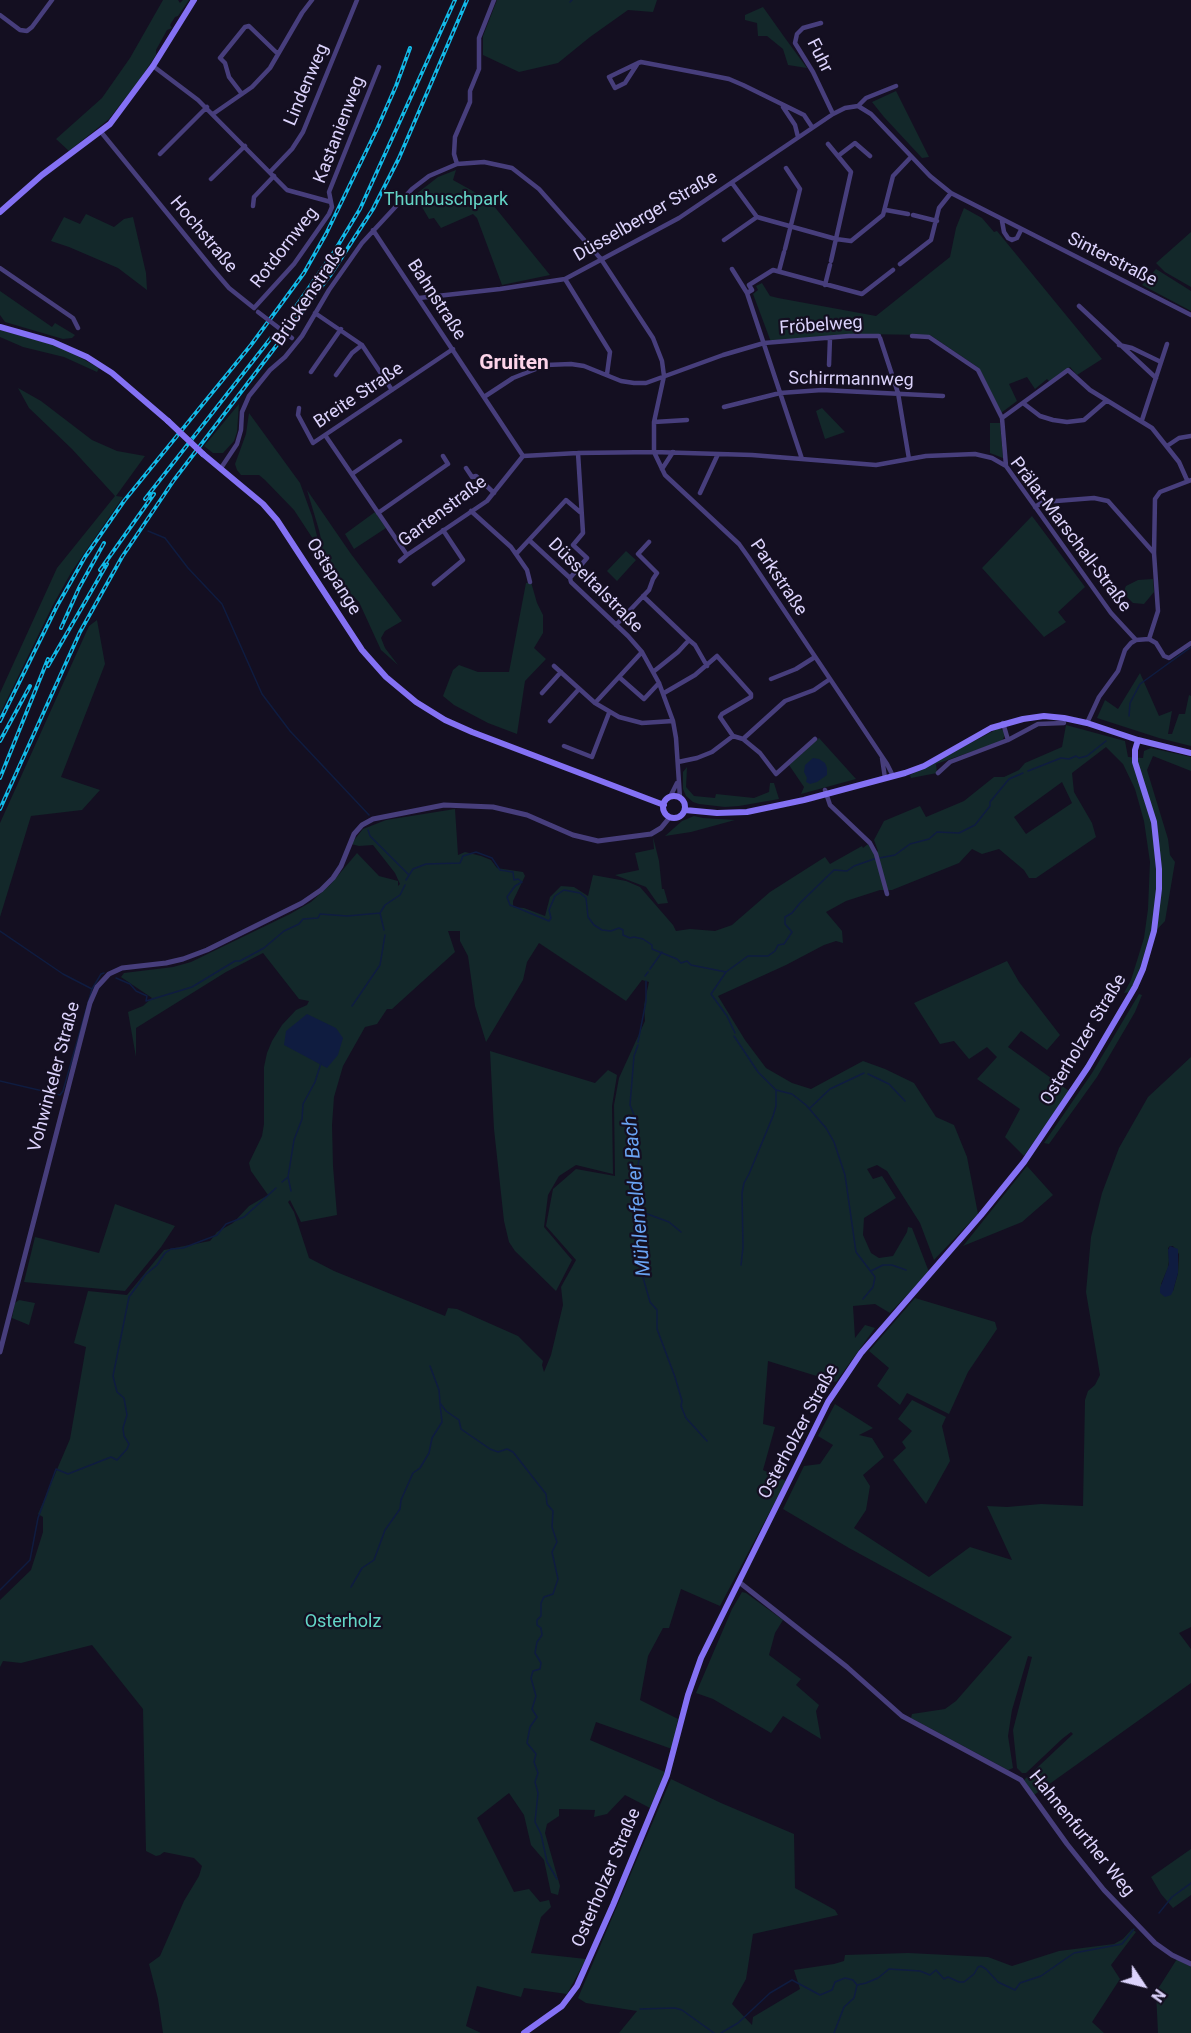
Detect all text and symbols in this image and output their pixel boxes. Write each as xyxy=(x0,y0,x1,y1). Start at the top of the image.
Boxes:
street label: Fuhr xyxy=(801,35,837,77)
street label: Lindenweg xyxy=(280,41,334,129)
street label: Kastanienweg xyxy=(310,73,370,187)
street label: Düsselberger Straße xyxy=(570,167,722,267)
park label: Thunbuschpark xyxy=(384,189,508,211)
street label: Hochstraße xyxy=(165,192,241,278)
street label: Rotdornweg xyxy=(247,203,323,293)
street label: Sinterstraße xyxy=(1064,228,1160,292)
street label: Brückenstraße xyxy=(269,242,351,350)
street label: Bahnstraße xyxy=(402,256,470,344)
street label: Fröbelweg xyxy=(779,312,863,340)
district label: Gruiten xyxy=(479,351,549,377)
street label: Breite Straße xyxy=(310,358,408,434)
street label: Schirrmannweg xyxy=(788,368,914,392)
street label: Prälat-Marschall-Straße xyxy=(1005,453,1135,617)
street label: Gartenstraße xyxy=(395,472,491,552)
street label: Düsseltalstraße xyxy=(543,534,647,638)
street label: Ostspange xyxy=(301,535,365,619)
street label: Parkstraße xyxy=(745,536,811,620)
street label: Osterholzer Straße xyxy=(1036,971,1132,1109)
street label: Vohwinkeler Straße xyxy=(25,1000,85,1154)
water label: Mühlenfelder Bach xyxy=(619,1114,657,1278)
street label: Osterholzer Straße xyxy=(754,1361,844,1503)
park label: Osterholz xyxy=(305,1611,381,1633)
street label: Hahnenfurther Weg xyxy=(1024,1767,1138,1901)
street label: Osterholzer Straße xyxy=(568,1805,646,1951)
north arrow xyxy=(1113,1955,1173,2015)
text: N xyxy=(1147,1986,1169,2006)

